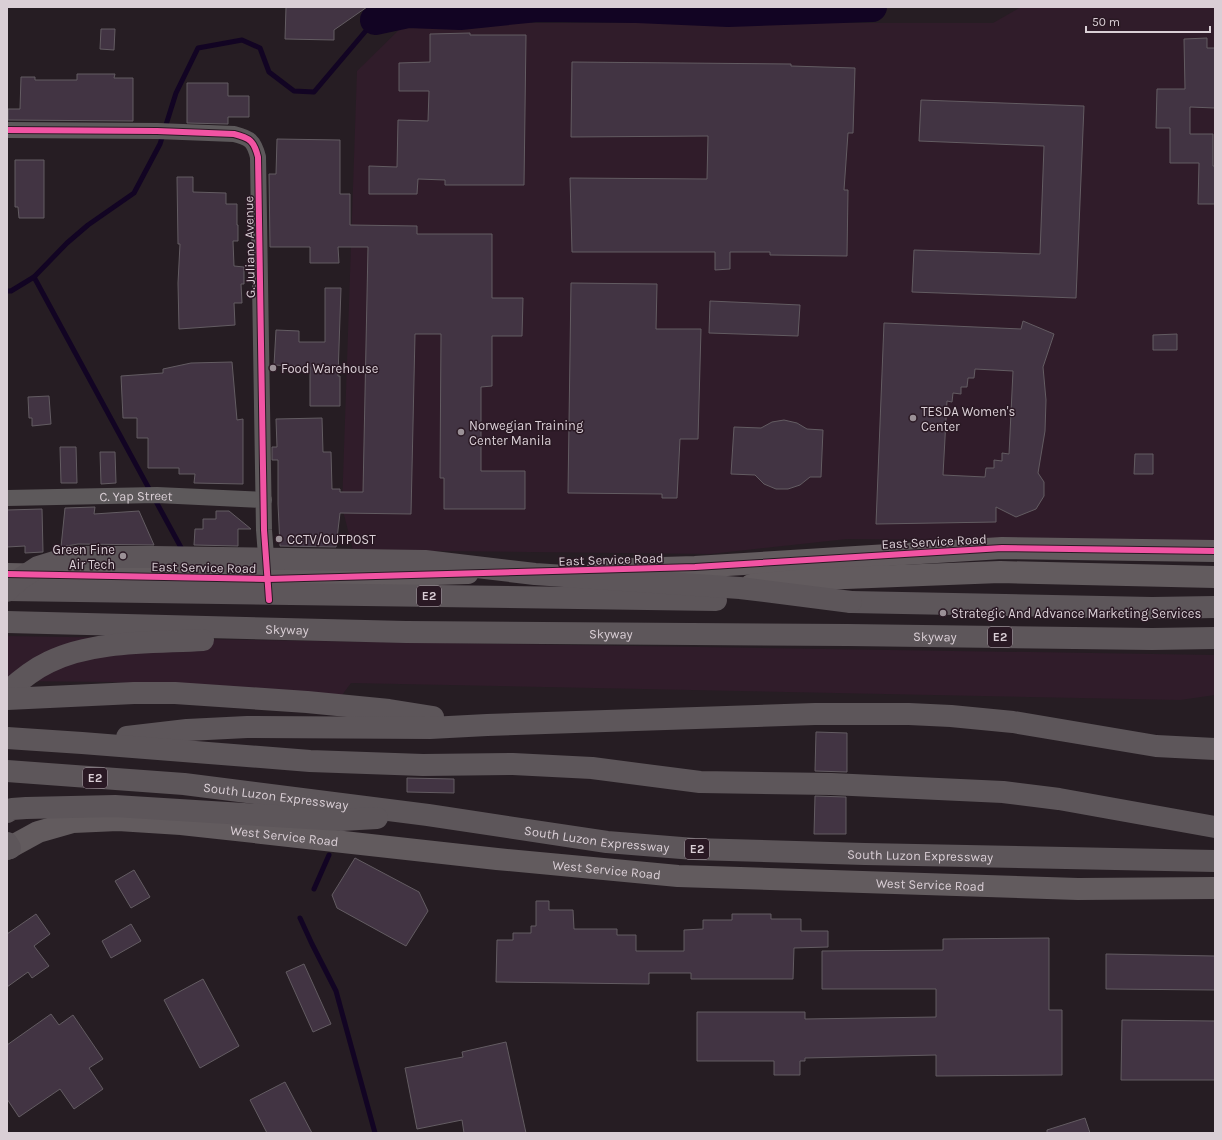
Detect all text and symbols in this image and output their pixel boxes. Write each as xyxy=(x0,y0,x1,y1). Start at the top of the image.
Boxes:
scale bar xyxy=(1086,8,1210,34)
text: 50 m xyxy=(1092,15,1120,29)
street label: G. Juliano Avenue xyxy=(241,195,258,298)
place label: Food Warehouse xyxy=(281,361,379,376)
marker: Food Warehouse xyxy=(268,363,278,373)
place label: TESDA Women's Center xyxy=(921,404,1016,434)
marker: TESDA Women's Center xyxy=(908,413,918,423)
place label: Norwegian Training Center Manila xyxy=(469,418,584,448)
marker: Norwegian Training Center Manila xyxy=(456,427,466,437)
street label: C. Yap Street xyxy=(99,488,173,504)
street label: East Service Road xyxy=(881,531,987,552)
place label: CCTV/OUTPOST xyxy=(287,532,376,547)
marker: CCTV/OUTPOST xyxy=(274,534,284,544)
place label: Green Fine Air Tech xyxy=(52,542,115,572)
street label: East Service Road xyxy=(558,550,664,569)
marker: Green Fine Air Tech xyxy=(118,551,128,561)
street label: East Service Road xyxy=(151,559,257,576)
road number: E2 xyxy=(417,586,441,606)
place label: Strategic And Advance Marketing Services xyxy=(951,606,1201,621)
marker: Strategic And Advance Marketing Services xyxy=(938,608,948,618)
street label: Skyway xyxy=(265,621,309,638)
street label: Skyway xyxy=(589,626,633,642)
road number: E2 xyxy=(988,627,1012,647)
street label: Skyway xyxy=(913,629,957,644)
road number: E2 xyxy=(83,768,107,788)
street label: South Luzon Expressway xyxy=(202,780,349,813)
street label: West Service Road xyxy=(229,823,339,849)
street label: South Luzon Expressway xyxy=(523,823,670,855)
road number: E2 xyxy=(685,839,709,859)
street label: South Luzon Expressway xyxy=(847,846,993,865)
street label: West Service Road xyxy=(552,857,662,882)
street label: West Service Road xyxy=(876,875,985,894)

